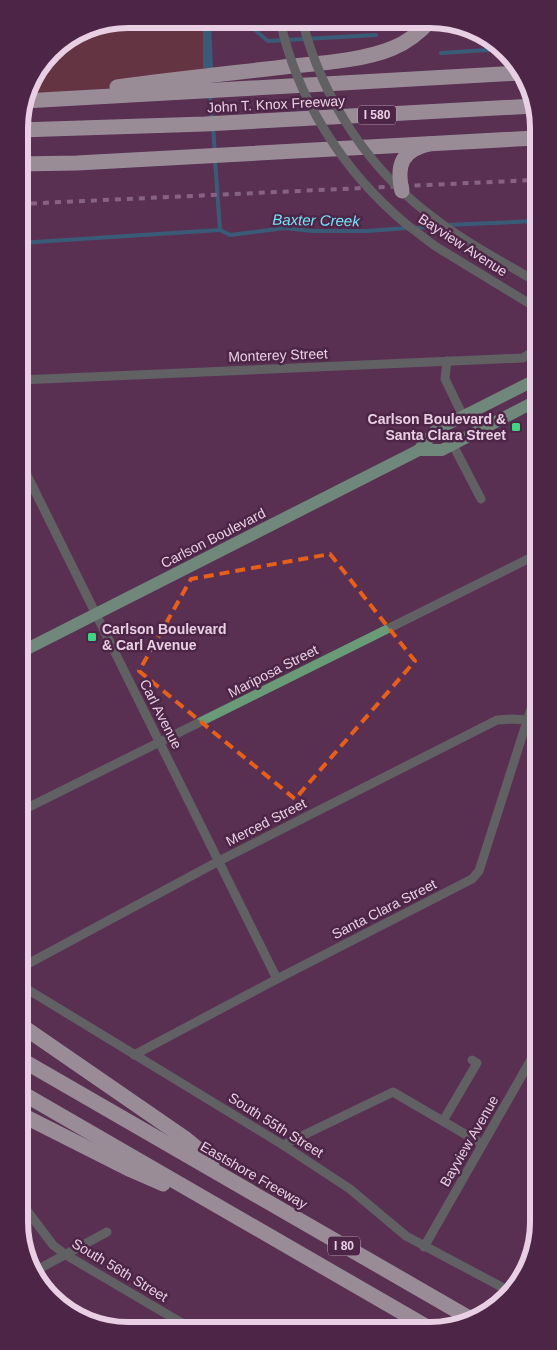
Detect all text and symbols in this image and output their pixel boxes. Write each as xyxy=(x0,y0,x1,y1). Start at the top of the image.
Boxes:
street label: John T. Knox Freeway xyxy=(207,92,345,116)
road number: I 580 xyxy=(358,106,396,124)
street label: Bayview Avenue xyxy=(416,210,511,280)
water label: Baxter Creek xyxy=(272,211,361,229)
street label: Monterey Street xyxy=(228,345,328,365)
place label: Carlson Boulevard & Santa Clara Street xyxy=(368,411,506,443)
marker: Carlson Boulevard & Santa Clara Street xyxy=(510,421,522,433)
street label: Carlson Boulevard xyxy=(158,505,268,571)
place label: Carlson Boulevard & Carl Avenue xyxy=(102,621,226,653)
marker: Carlson Boulevard & Carl Avenue xyxy=(86,631,98,643)
street label: Mariposa Street xyxy=(225,641,321,701)
street label: Carl Avenue xyxy=(137,677,185,752)
street label: Merced Street xyxy=(223,795,309,849)
street label: Santa Clara Street xyxy=(329,876,439,942)
street label: South 55th Street xyxy=(226,1089,327,1161)
street label: Bayview Avenue xyxy=(436,1092,502,1189)
street label: Eastshore Freeway xyxy=(198,1138,310,1212)
street label: South 56th Street xyxy=(69,1235,171,1305)
road number: I 80 xyxy=(328,1236,360,1256)

